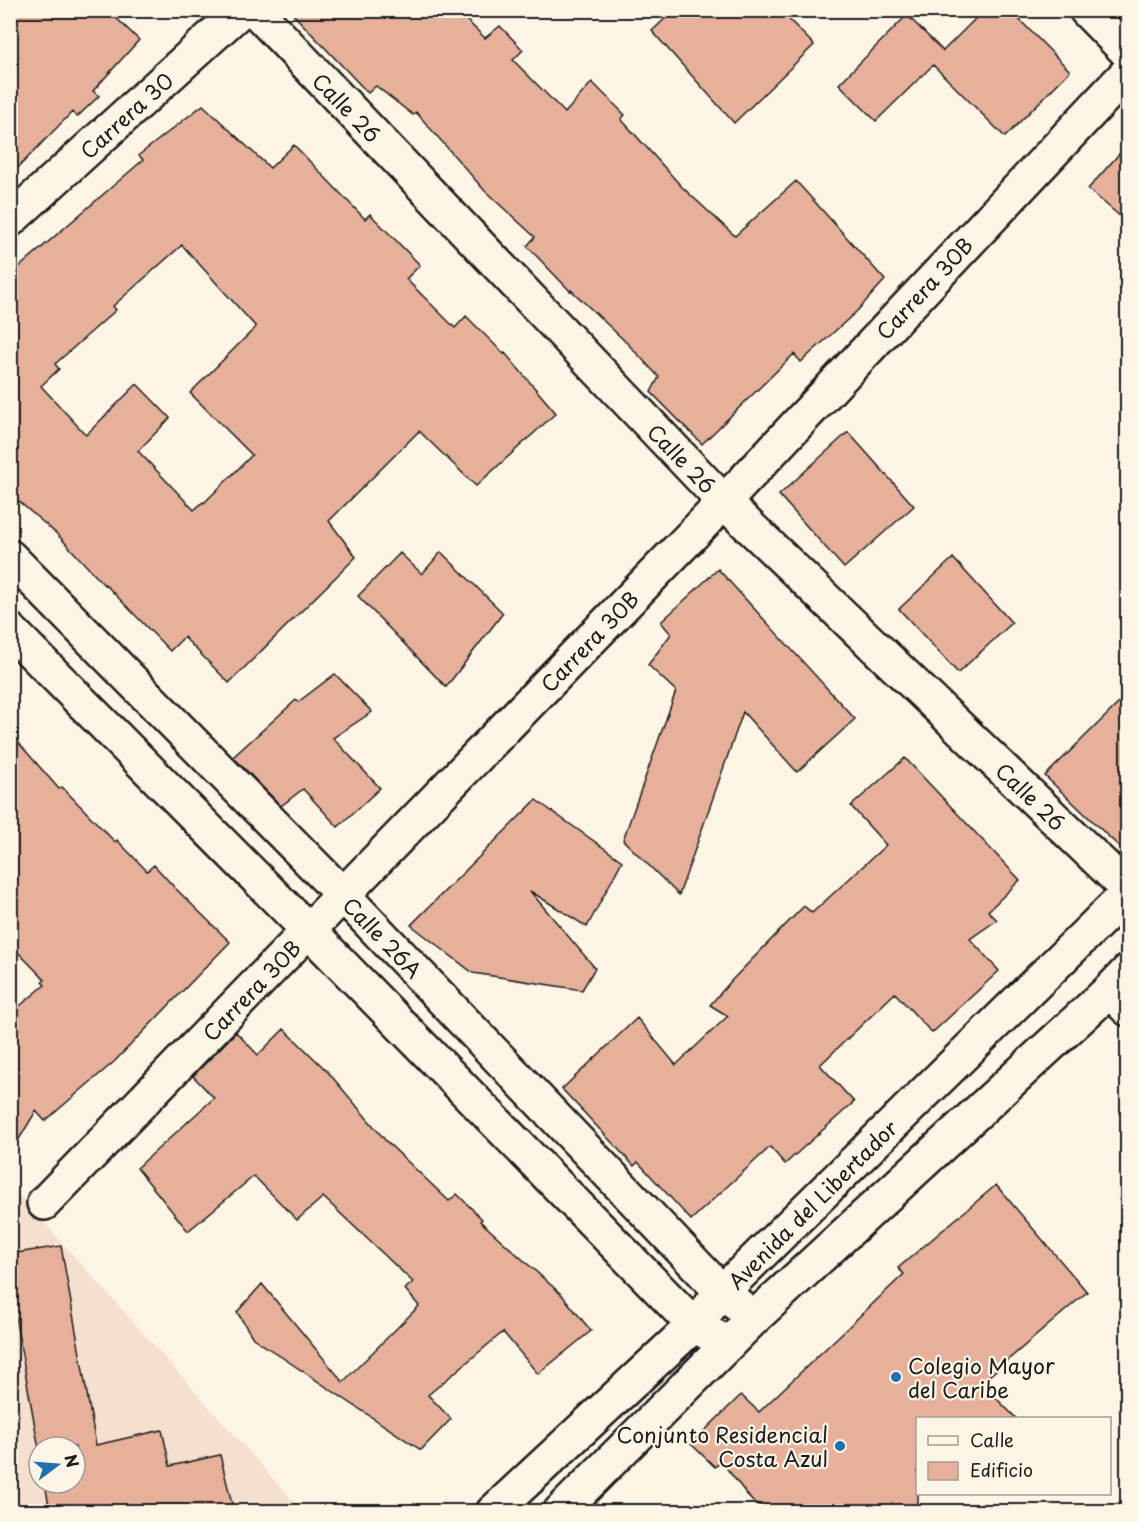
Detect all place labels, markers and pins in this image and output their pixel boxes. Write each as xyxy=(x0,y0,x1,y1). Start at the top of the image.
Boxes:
place label: Colegio Mayor del Caribe xyxy=(908,1349,1055,1405)
marker: Colegio Mayor del Caribe xyxy=(889,1370,903,1384)
place label: Conjunto Residencial Costa Azul xyxy=(617,1418,828,1474)
marker: Conjunto Residencial Costa Azul xyxy=(833,1439,847,1453)

